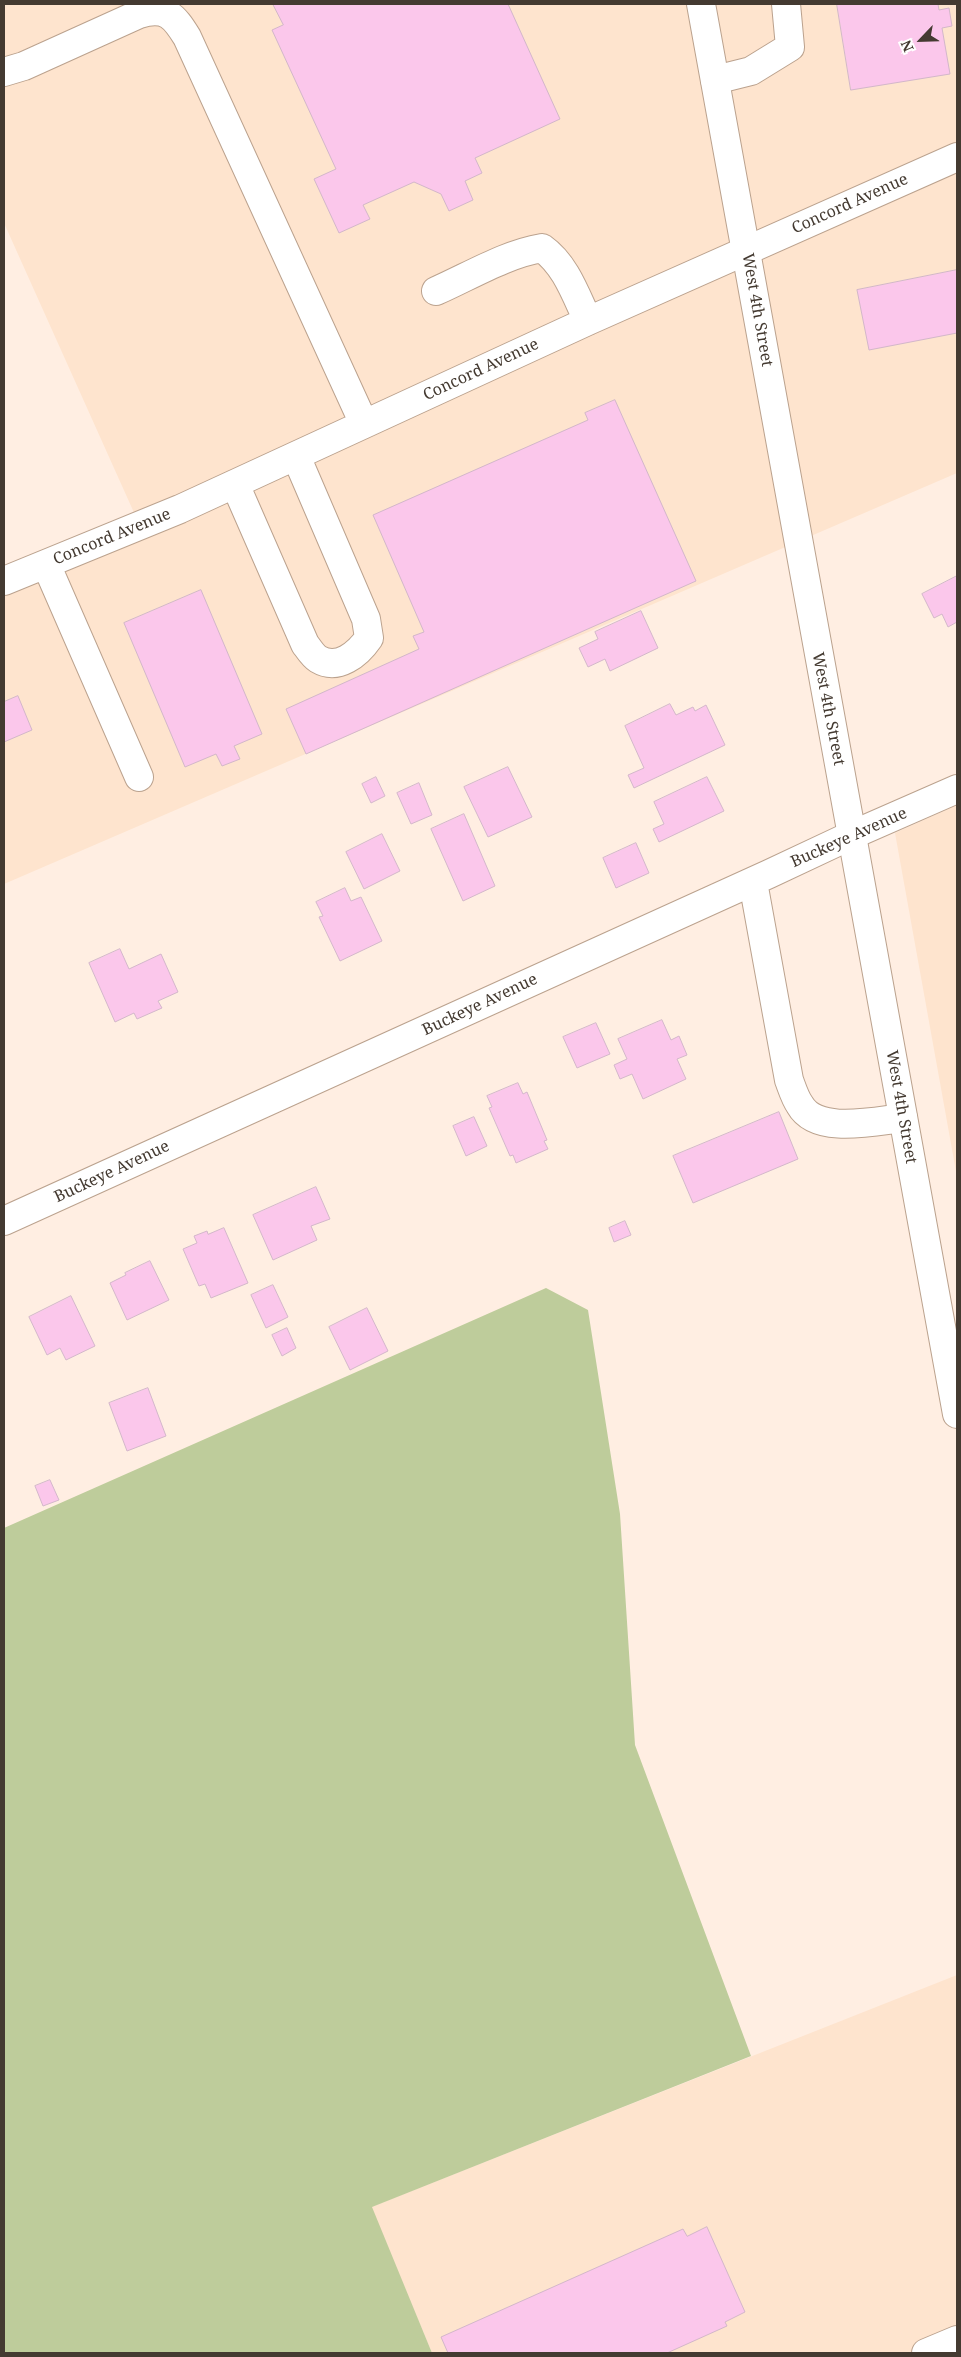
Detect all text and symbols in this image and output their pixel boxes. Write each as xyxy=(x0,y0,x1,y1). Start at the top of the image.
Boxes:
north arrow xyxy=(896,15,946,65)
text: N xyxy=(896,37,918,55)
street label: Concord Avenue xyxy=(789,170,911,238)
street label: West 4th Street xyxy=(738,252,776,368)
street label: Concord Avenue xyxy=(420,335,542,405)
street label: Concord Avenue xyxy=(50,505,174,569)
street label: West 4th Street xyxy=(808,651,848,767)
street label: Buckeye Avenue xyxy=(788,804,910,872)
street label: Buckeye Avenue xyxy=(419,970,541,1040)
street label: West 4th Street xyxy=(882,1049,920,1165)
street label: Buckeye Avenue xyxy=(51,1137,173,1207)

